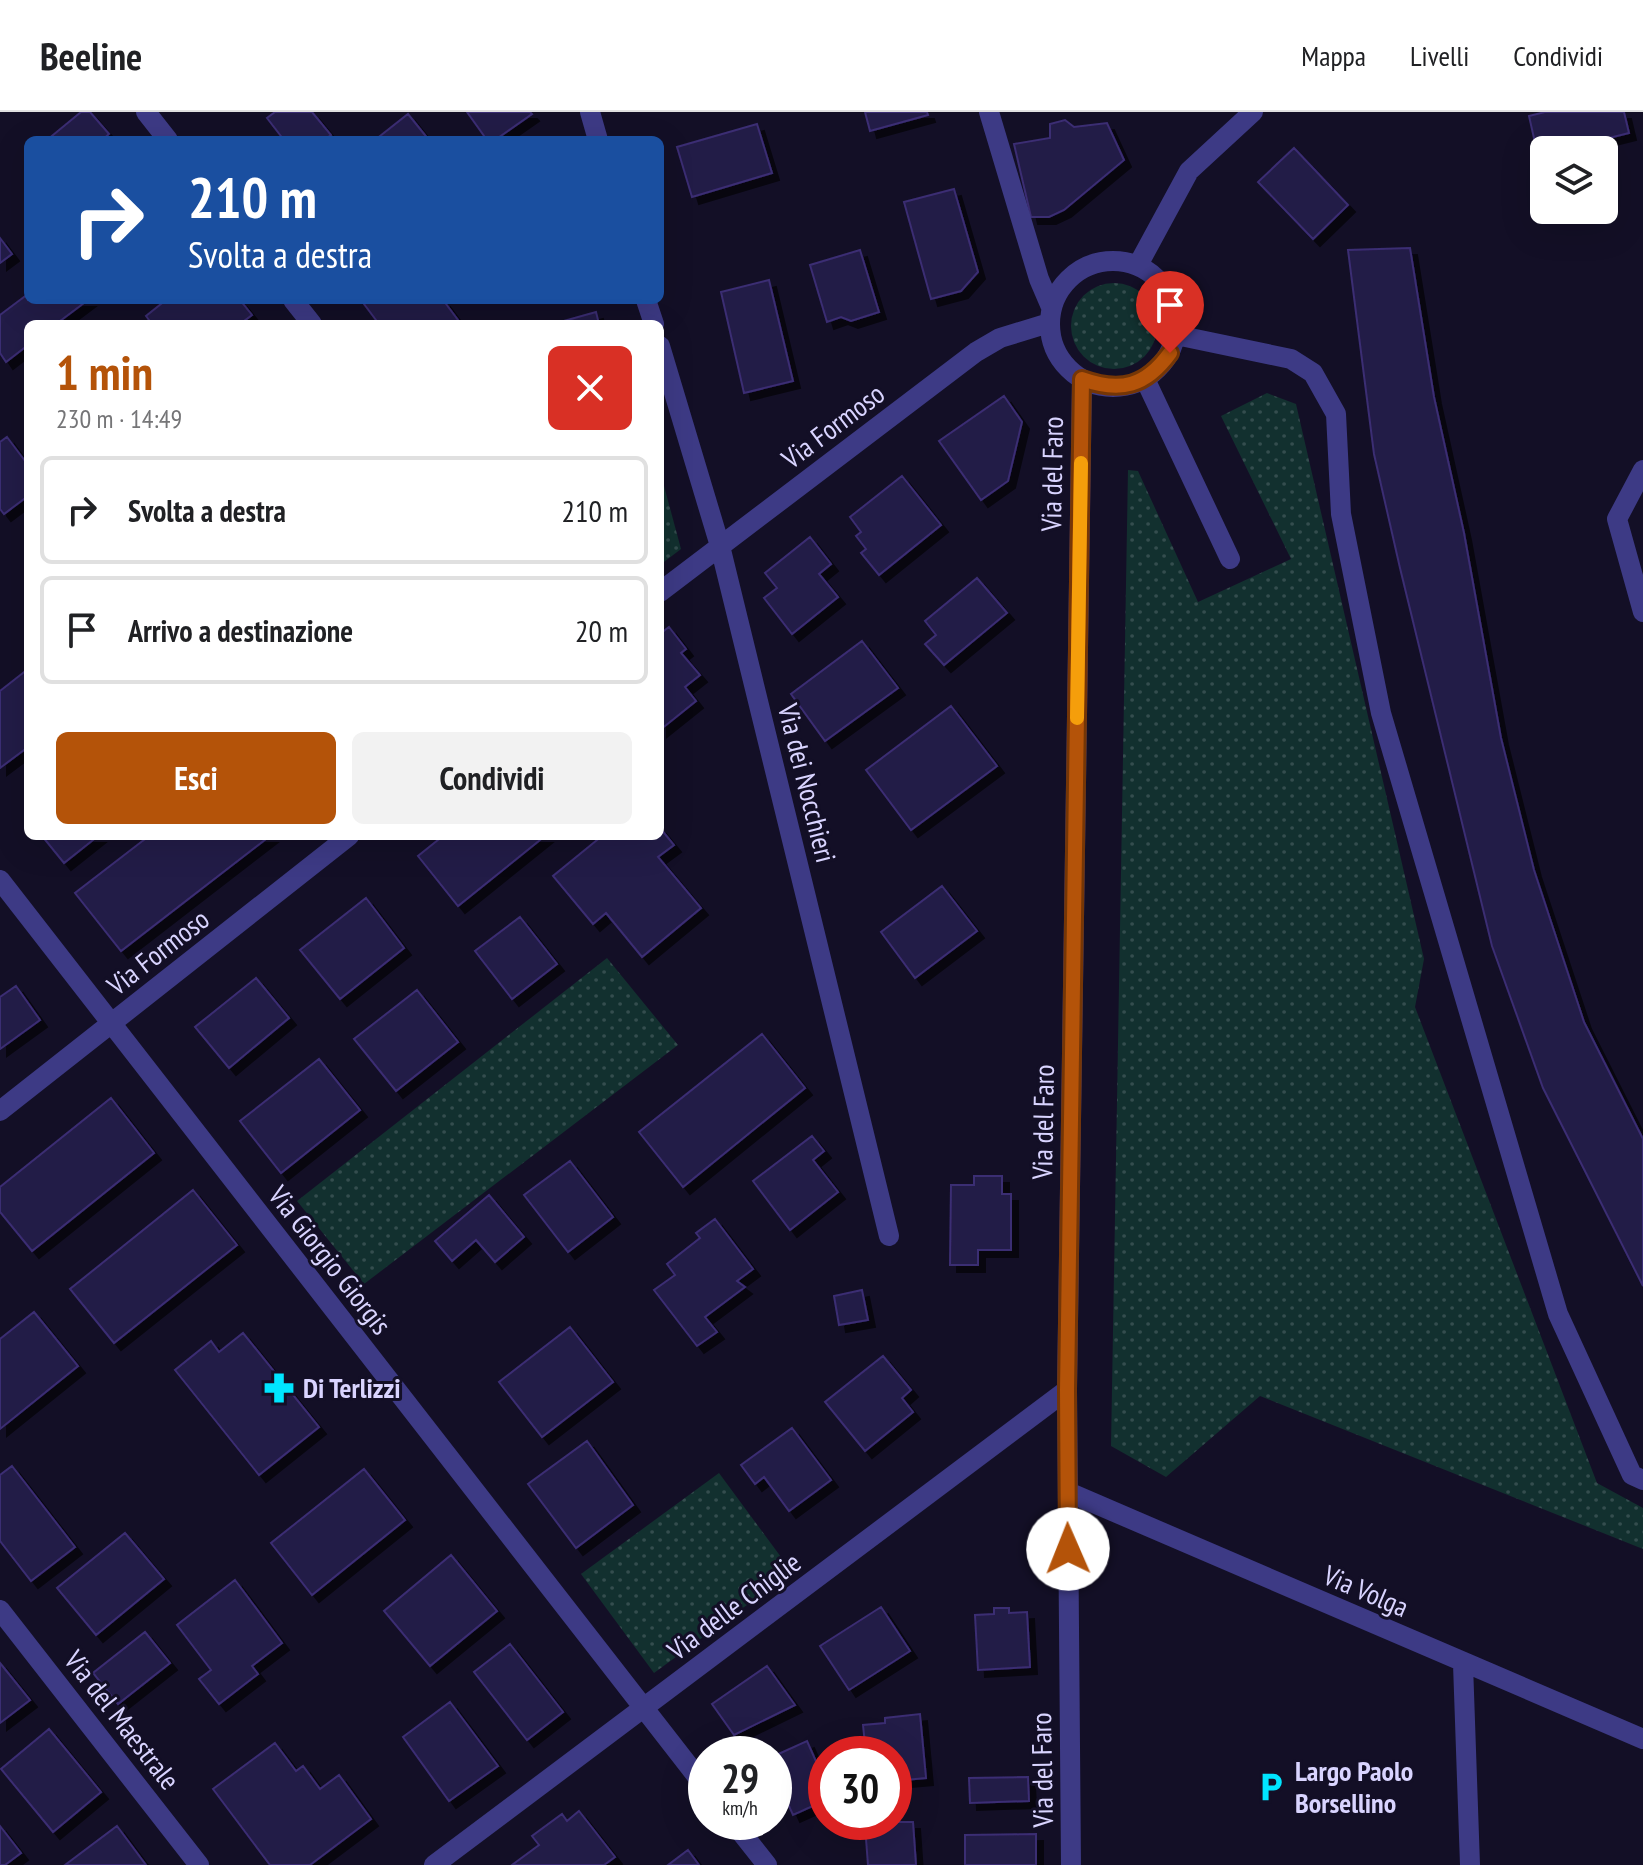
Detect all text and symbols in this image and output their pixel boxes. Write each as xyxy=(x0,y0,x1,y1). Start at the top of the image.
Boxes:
text: Beeline xyxy=(40,31,142,80)
text: Mappa xyxy=(1301,37,1366,74)
text: Livelli xyxy=(1410,37,1469,74)
text: Condividi xyxy=(1513,37,1603,74)
map controls xyxy=(1530,136,1618,224)
button: layers xyxy=(1530,136,1618,224)
text: 210 m xyxy=(188,161,317,233)
icon: right xyxy=(56,168,160,272)
text: Svolta a destra xyxy=(188,231,372,278)
pin xyxy=(1136,271,1204,353)
icon: arrive xyxy=(1148,283,1192,327)
text: 1 min xyxy=(56,341,153,403)
button: close xyxy=(548,346,632,430)
street label: Via Formoso xyxy=(773,375,892,477)
text: 230 m · 14:49 xyxy=(56,402,182,435)
street label: Via del Faro xyxy=(1032,416,1071,533)
icon: right xyxy=(60,488,104,532)
text: Svolta a destra xyxy=(128,491,286,530)
text: 210 m xyxy=(562,491,628,530)
icon: arrive xyxy=(60,608,104,652)
text: Arrivo a destinazione xyxy=(128,611,353,650)
text: 20 m xyxy=(575,611,628,650)
street label: Via dei Nocchieri xyxy=(770,699,845,866)
button: Esci xyxy=(56,732,336,824)
button: Condividi xyxy=(352,732,632,824)
street label: Via Formoso xyxy=(98,900,216,1004)
street label: Via del Faro xyxy=(1023,1064,1062,1181)
street label: Via Giorgio Giorgis xyxy=(260,1177,400,1342)
place label: Di Terlizzi xyxy=(303,1369,400,1406)
pharmacy icon: Di Terlizzi xyxy=(262,1371,296,1405)
position arrow xyxy=(1026,1507,1110,1591)
street label: Via delle Chiglie xyxy=(659,1543,808,1668)
street label: Via Volga xyxy=(1317,1556,1414,1625)
street label: Via del Maestrale xyxy=(56,1642,188,1797)
street label: Via del Faro xyxy=(1022,1712,1061,1829)
speed limit sign: 30 xyxy=(808,1736,912,1840)
text: 29 xyxy=(721,1752,759,1804)
place label: Largo Paolo Borsellino xyxy=(1295,1752,1413,1821)
parking icon: Largo Paolo Borsellino xyxy=(1254,1770,1288,1804)
text: km/h xyxy=(722,1795,758,1821)

